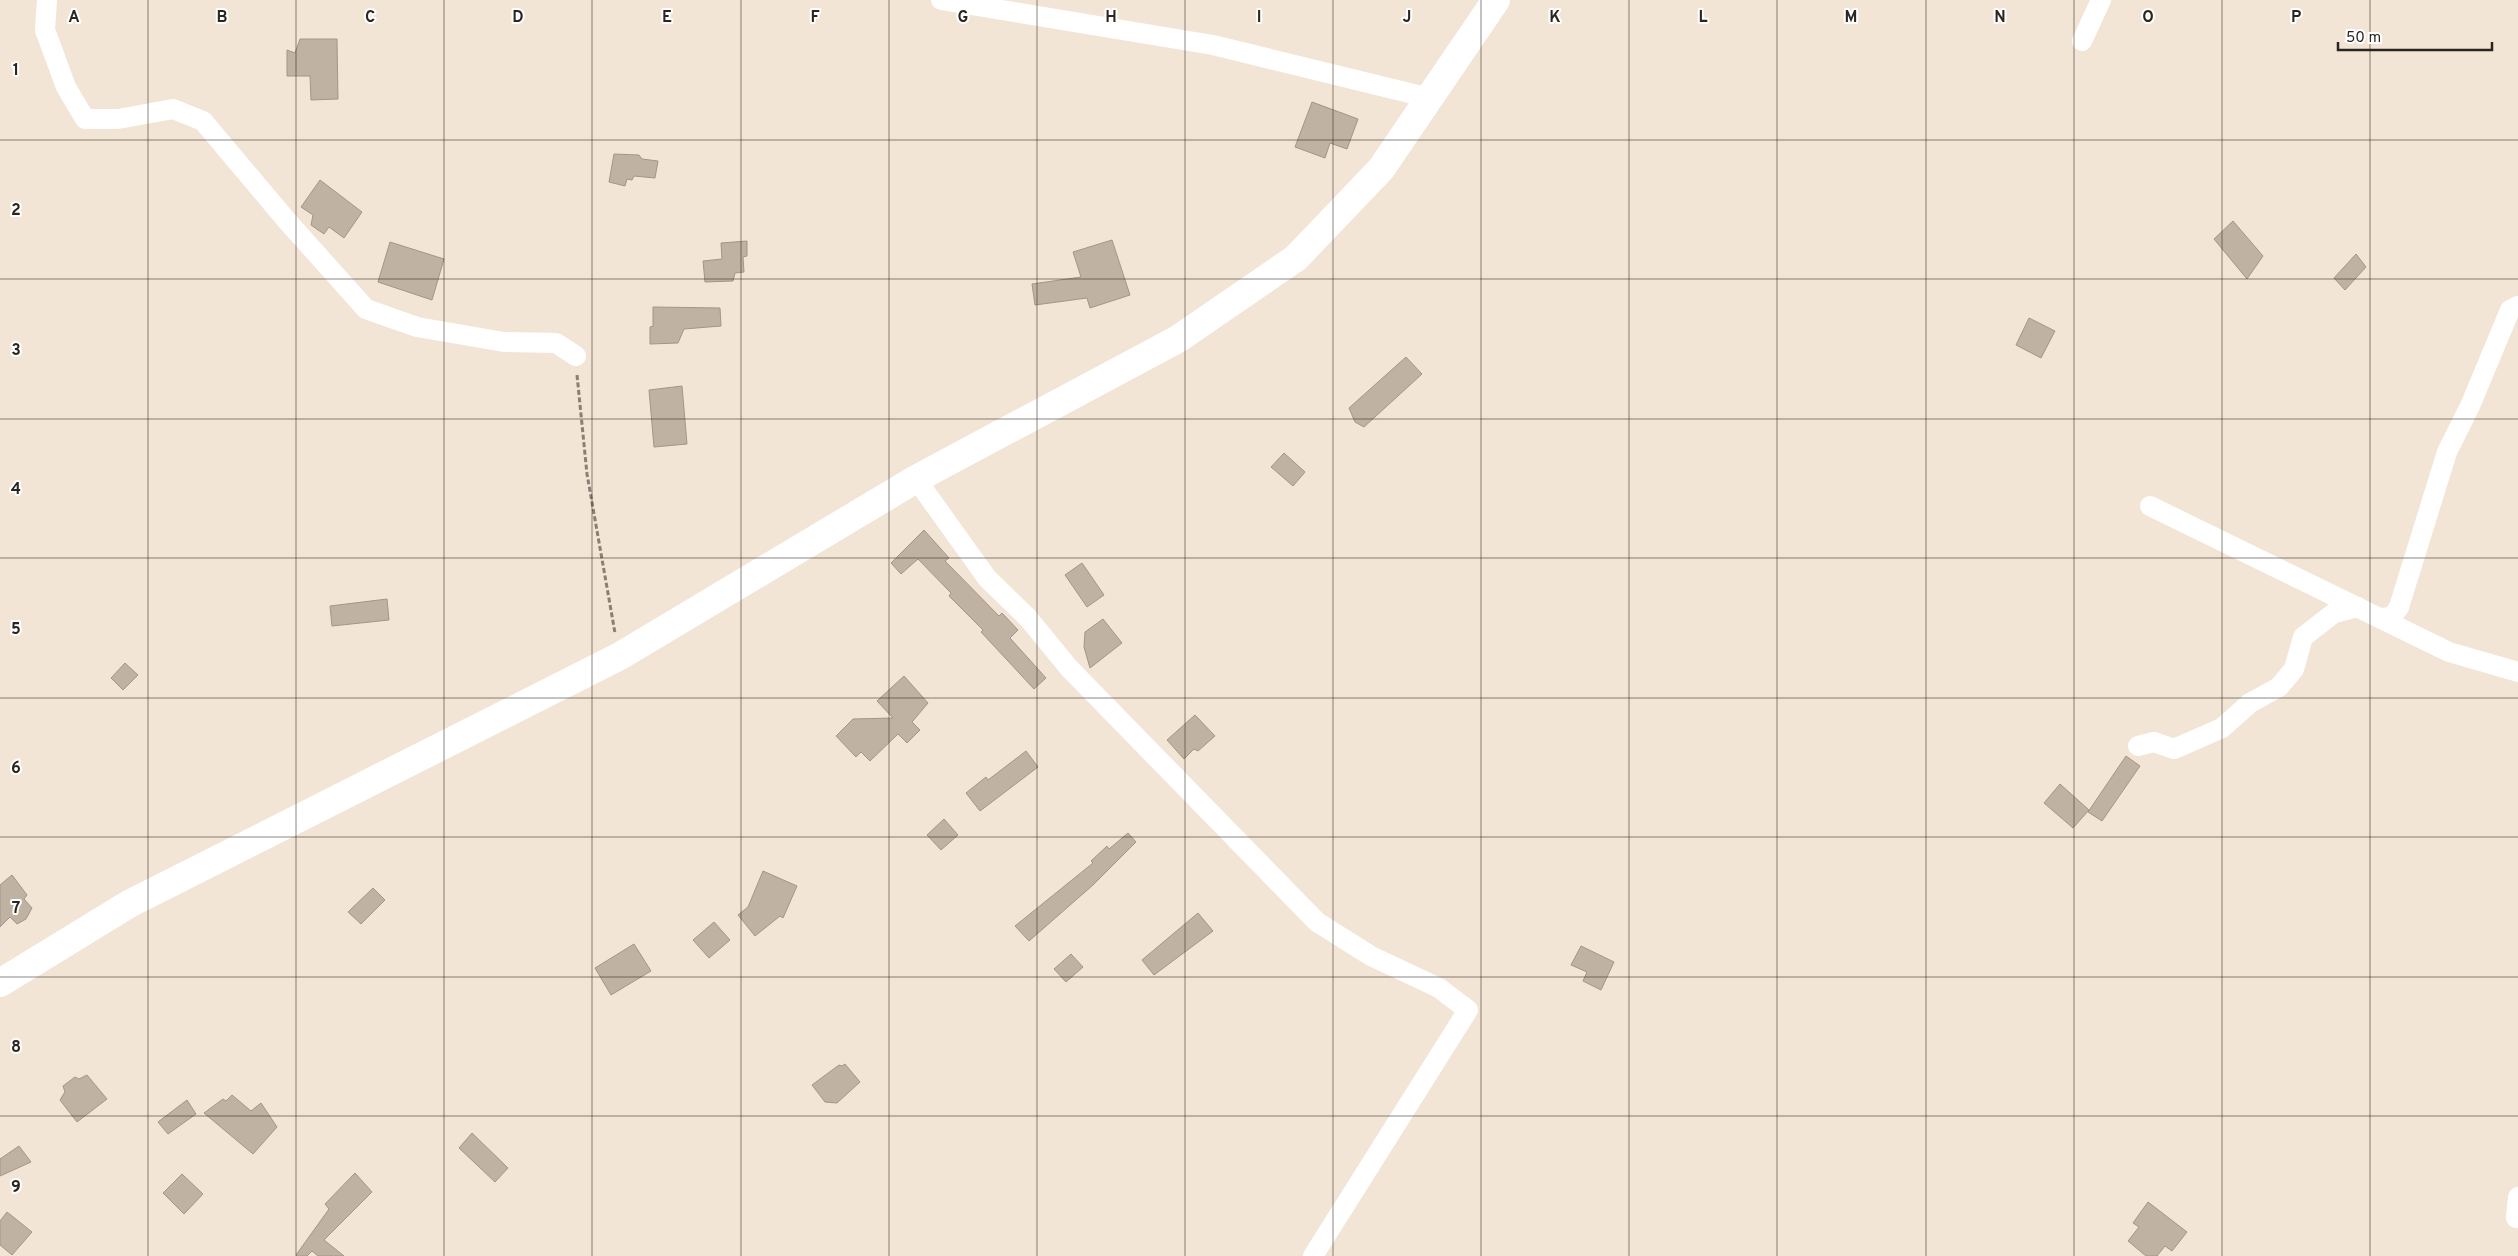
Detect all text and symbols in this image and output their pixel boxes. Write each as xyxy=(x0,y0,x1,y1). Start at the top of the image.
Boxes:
text: A xyxy=(68,8,80,28)
text: B xyxy=(216,8,228,28)
text: C xyxy=(365,8,375,28)
text: D xyxy=(512,8,524,28)
text: E xyxy=(662,8,672,28)
text: F xyxy=(810,8,820,28)
text: G xyxy=(958,8,968,28)
text: H xyxy=(1105,8,1117,28)
text: I xyxy=(1257,8,1261,28)
text: J xyxy=(1403,8,1411,28)
text: K xyxy=(1549,8,1561,28)
text: L xyxy=(1698,8,1708,28)
text: M xyxy=(1845,8,1857,28)
text: N xyxy=(1994,8,2006,28)
text: O xyxy=(2142,8,2154,28)
text: P xyxy=(2291,8,2301,28)
scale bar xyxy=(2338,20,2492,52)
text: 50 m xyxy=(2346,29,2381,48)
text: 1 xyxy=(13,61,19,81)
text: 2 xyxy=(11,201,21,221)
text: 3 xyxy=(11,341,21,361)
text: 4 xyxy=(11,480,21,500)
text: 5 xyxy=(11,620,21,640)
text: 6 xyxy=(11,759,21,779)
text: 7 xyxy=(12,899,20,919)
text: 8 xyxy=(11,1038,21,1058)
text: 9 xyxy=(11,1178,21,1198)

